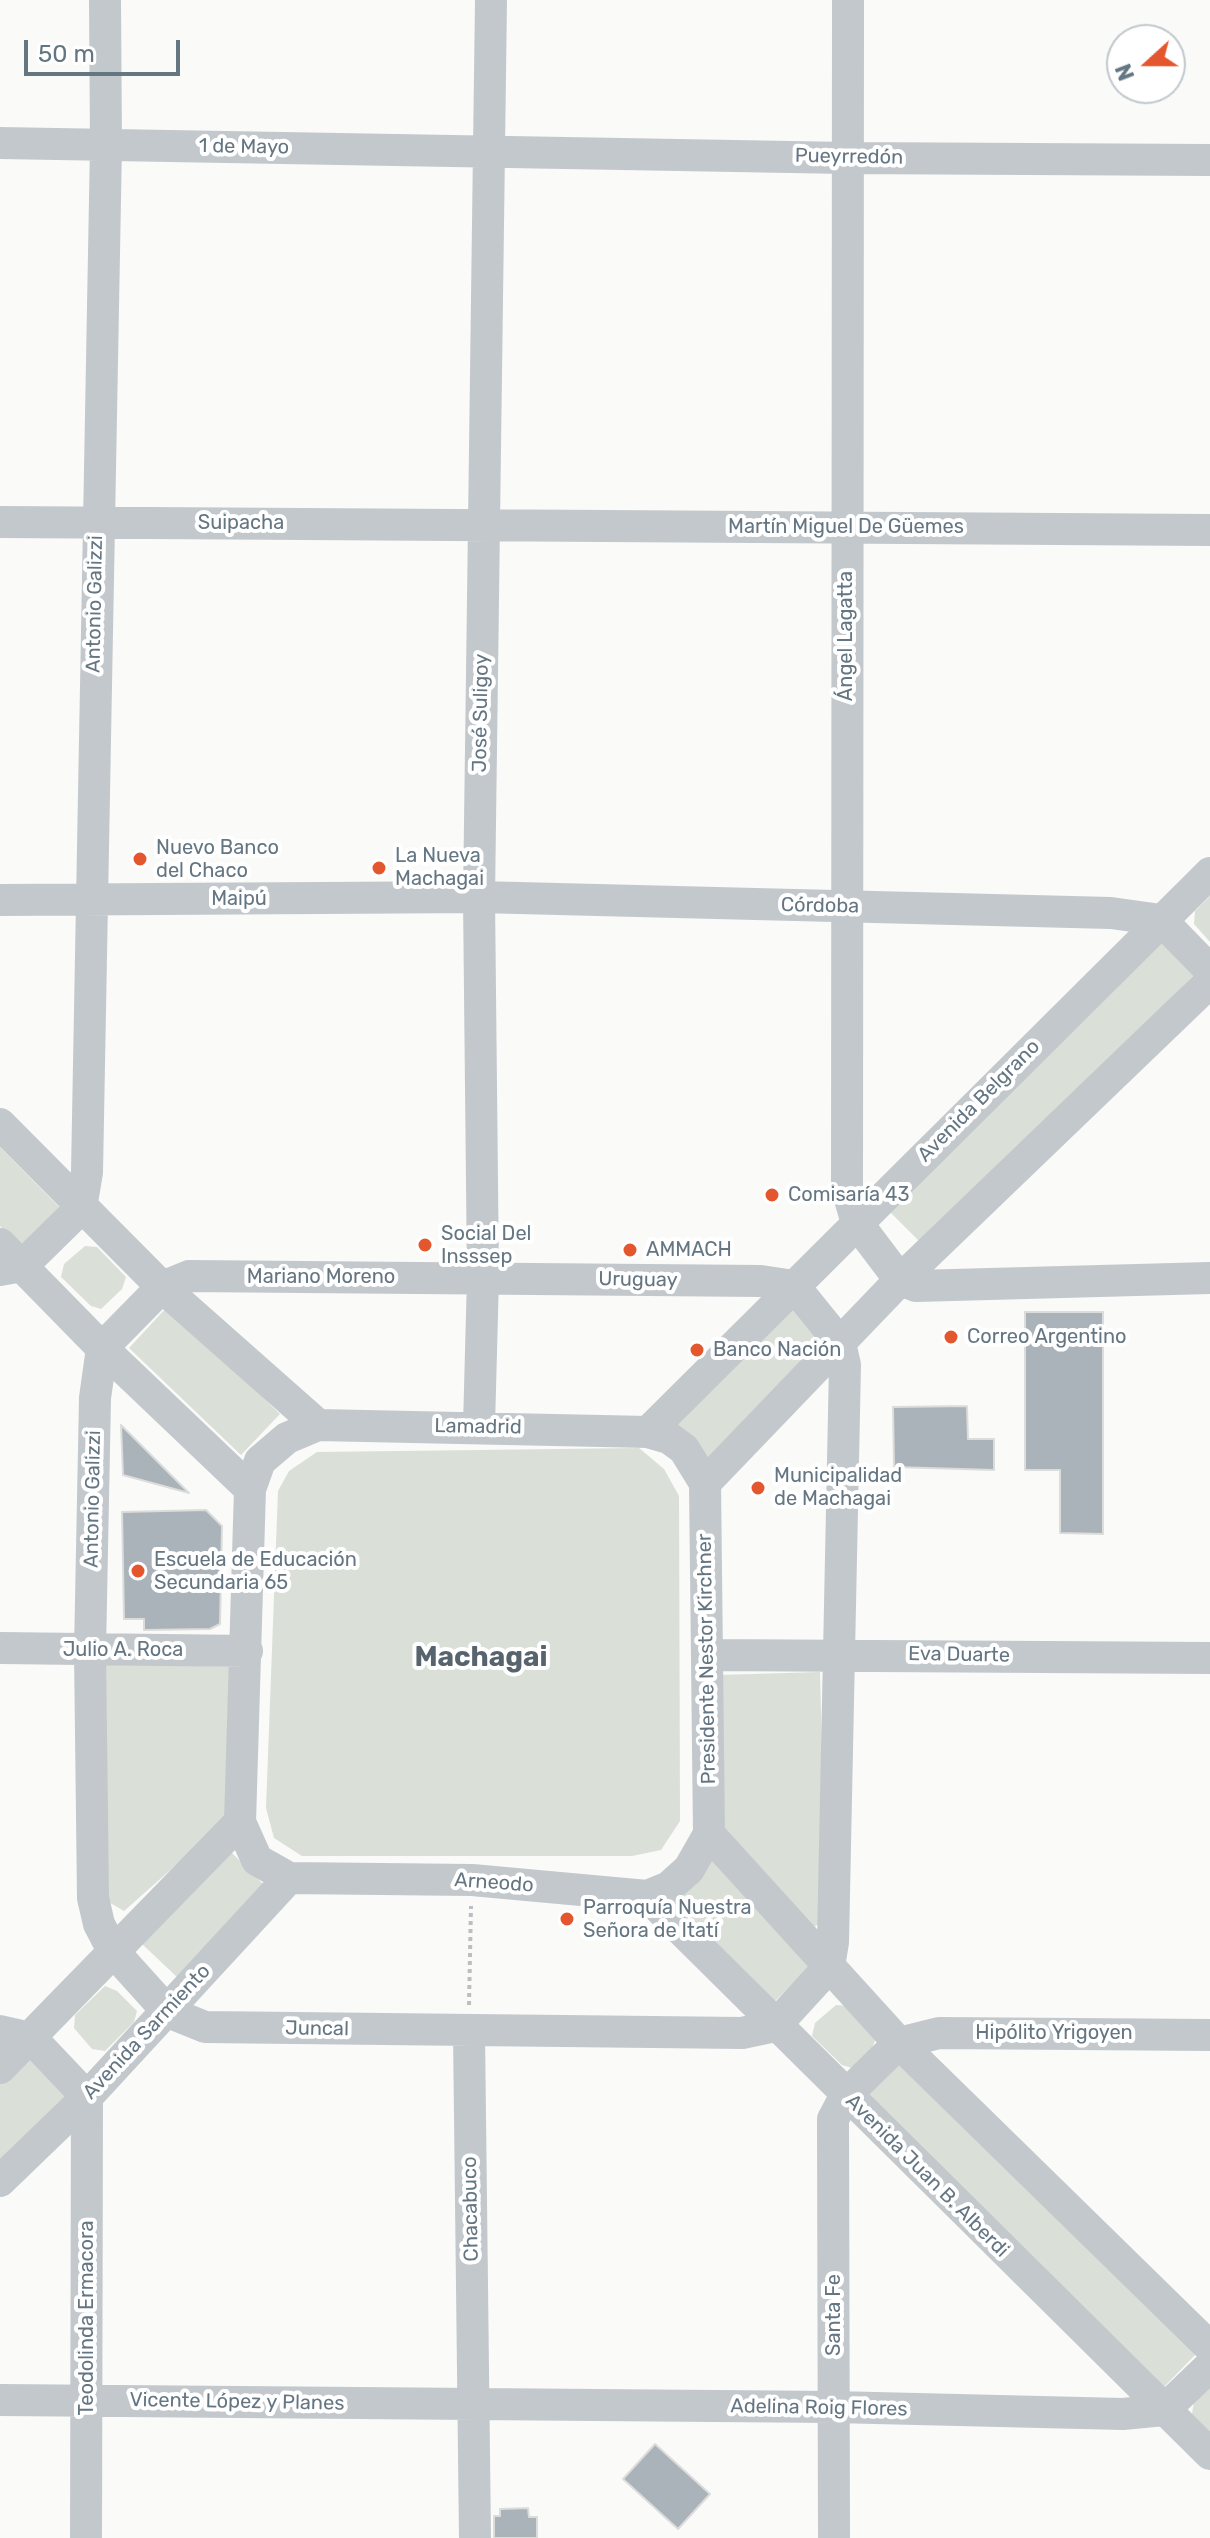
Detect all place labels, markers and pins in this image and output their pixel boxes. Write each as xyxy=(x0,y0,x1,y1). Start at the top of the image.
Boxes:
place label: Nuevo Banco del Chaco xyxy=(156,836,279,883)
place label: La Nueva Machagai xyxy=(395,844,484,891)
marker: Nuevo Banco del Chaco xyxy=(131,850,149,868)
marker: La Nueva Machagai xyxy=(370,859,388,877)
place label: Comisaría 43 xyxy=(788,1183,909,1207)
marker: Comisaría 43 xyxy=(763,1186,781,1204)
place label: Social Del Insssep xyxy=(441,1222,531,1269)
marker: Social Del Insssep xyxy=(416,1236,434,1254)
place label: AMMACH xyxy=(646,1238,732,1262)
marker: AMMACH xyxy=(621,1241,639,1259)
place label: Correo Argentino xyxy=(967,1325,1127,1349)
marker: Correo Argentino xyxy=(942,1328,960,1346)
place label: Banco Nación xyxy=(713,1338,841,1362)
marker: Banco Nación xyxy=(688,1341,706,1359)
place label: Municipalidad de Machagai xyxy=(774,1464,902,1511)
marker: Municipalidad de Machagai xyxy=(749,1479,767,1497)
place label: Escuela de Educación Secundaria 65 xyxy=(154,1548,357,1595)
marker: Escuela de Educación Secundaria 65 xyxy=(129,1562,147,1580)
place label: Parroquía Nuestra Señora de Itatí xyxy=(583,1896,752,1943)
marker: Parroquía Nuestra Señora de Itatí xyxy=(558,1910,576,1928)

